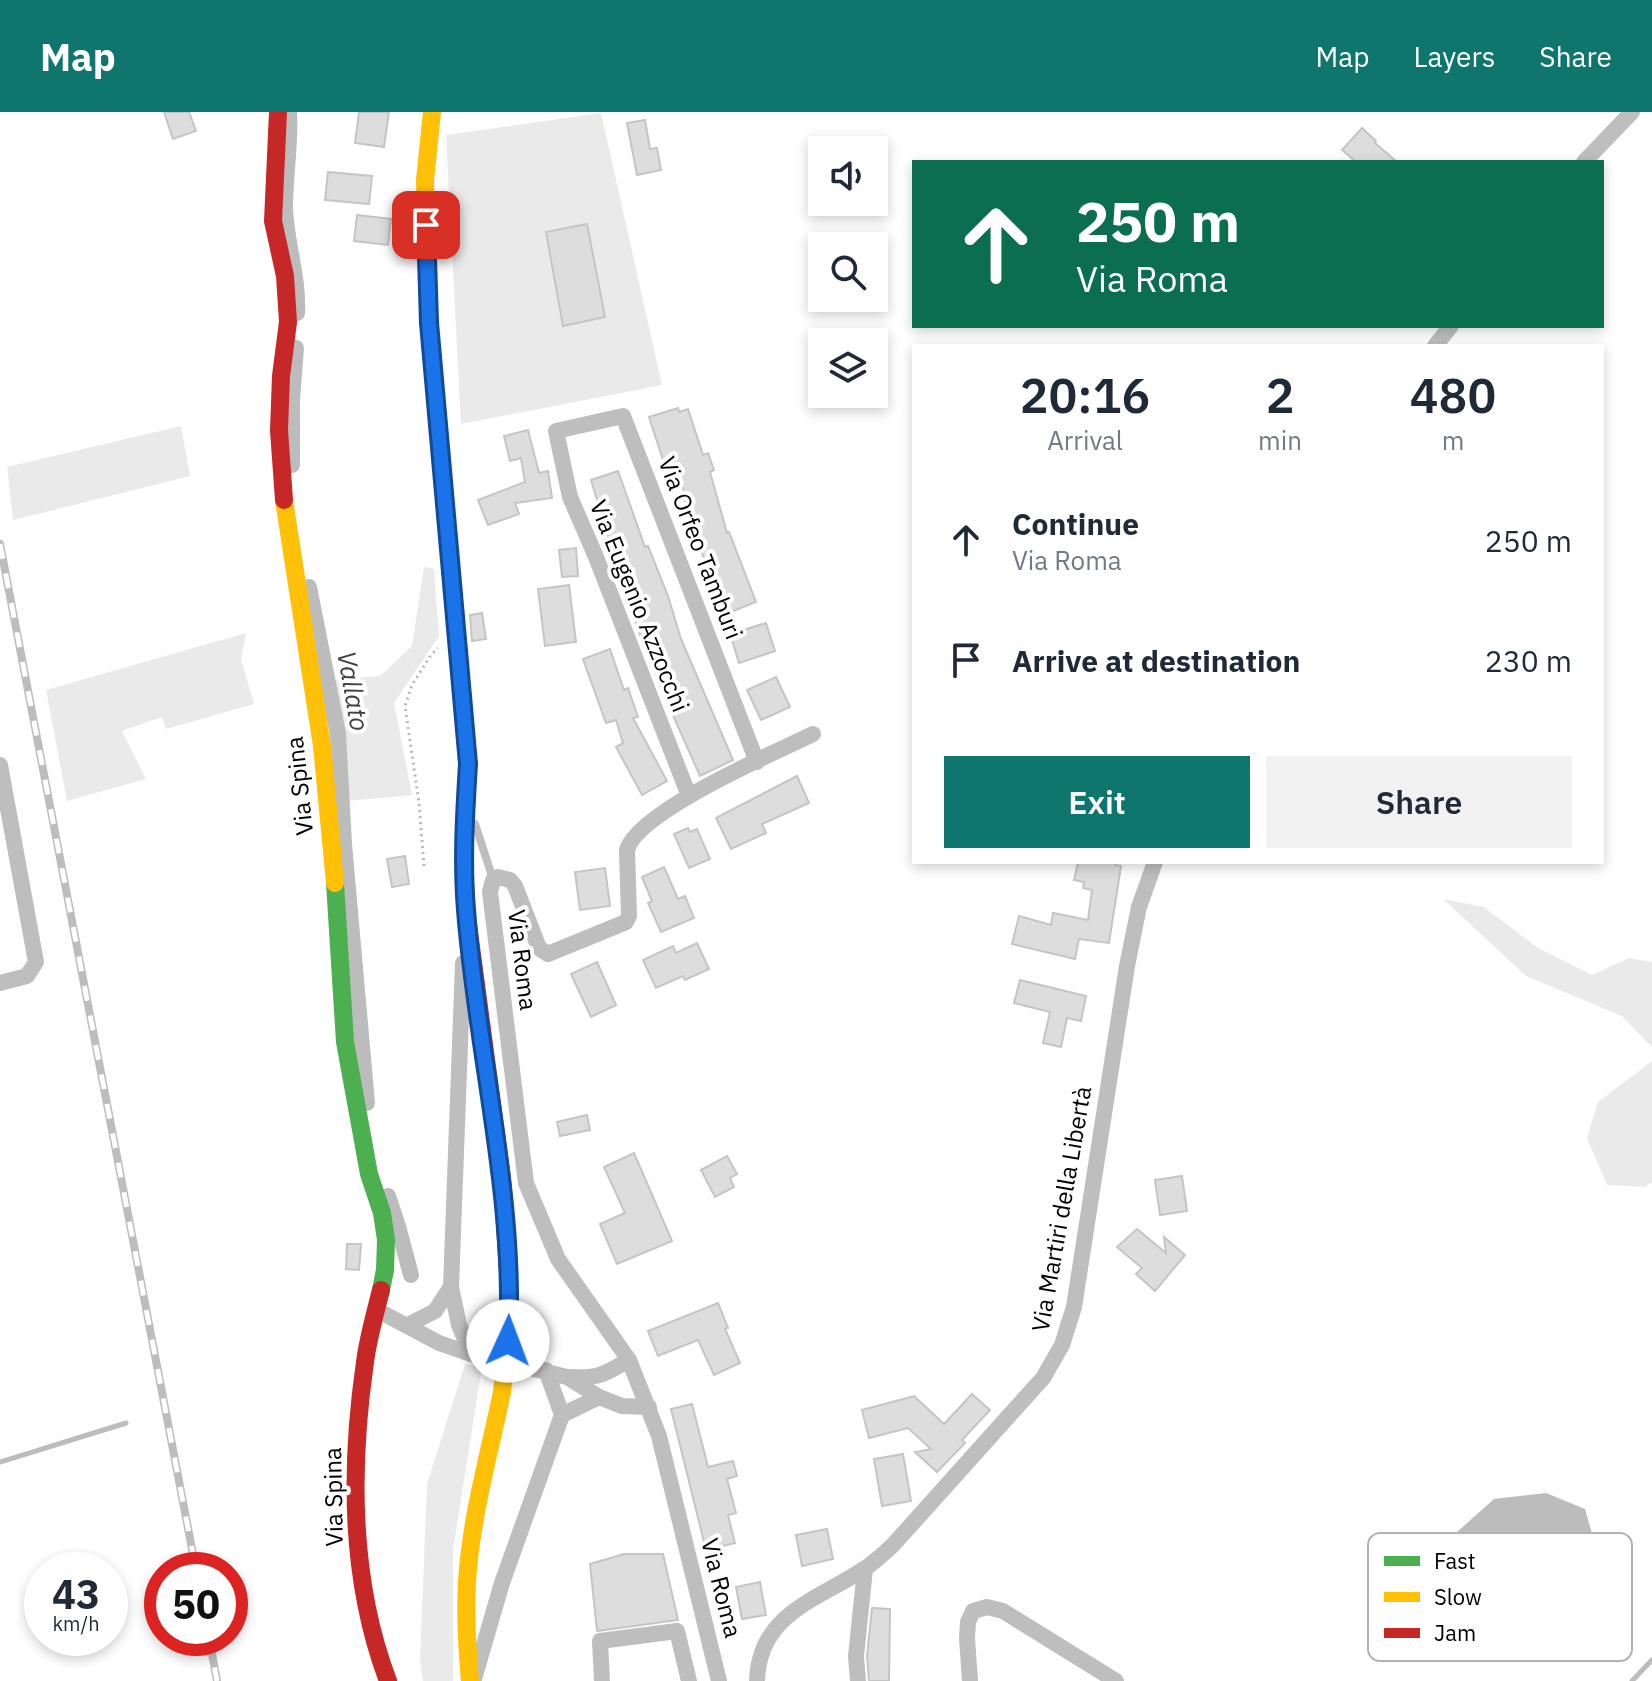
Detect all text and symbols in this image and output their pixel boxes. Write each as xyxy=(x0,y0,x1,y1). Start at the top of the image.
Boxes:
text: Map xyxy=(40,32,116,81)
text: Map xyxy=(1315,38,1369,75)
text: Layers xyxy=(1413,38,1495,75)
text: Share xyxy=(1539,38,1612,75)
map controls xyxy=(808,136,888,408)
button: sound xyxy=(808,136,888,216)
text: 250 m xyxy=(1076,185,1240,257)
pin xyxy=(392,191,460,259)
icon: ahead xyxy=(944,192,1048,296)
icon: arrive xyxy=(404,203,448,247)
button: search xyxy=(808,232,888,312)
text: Via Roma xyxy=(1076,255,1228,302)
button: layers xyxy=(808,328,888,408)
text: 20:16 xyxy=(1020,364,1150,426)
text: 2 xyxy=(1266,364,1294,426)
text: 480 xyxy=(1410,364,1496,426)
text: Arrival xyxy=(1047,423,1123,457)
text: min xyxy=(1258,423,1302,457)
text: m xyxy=(1442,423,1464,457)
street label: Via Orfeo Tamburi xyxy=(651,452,750,644)
street label: Via Eugenio Azzocchi xyxy=(583,495,697,716)
text: Continue xyxy=(1012,504,1139,543)
icon: ahead xyxy=(944,518,988,562)
text: 250 m xyxy=(1485,521,1572,560)
text: Via Roma xyxy=(1012,543,1122,577)
icon: arrive xyxy=(944,638,988,682)
text: Arrive at destination xyxy=(1012,641,1300,680)
text: 230 m xyxy=(1485,641,1572,680)
water label: Vallato xyxy=(330,648,378,734)
street label: Via Spina xyxy=(278,735,320,837)
button: Exit xyxy=(944,756,1250,848)
button: Share xyxy=(1266,756,1572,848)
street label: Via Roma xyxy=(501,908,545,1012)
street label: Via Martiri della Libertà xyxy=(1024,1083,1098,1334)
position arrow xyxy=(466,1299,550,1383)
street label: Via Spina xyxy=(316,1447,350,1547)
legend xyxy=(1368,1533,1632,1661)
street label: Via Roma xyxy=(694,1535,750,1641)
text: Fast xyxy=(1434,1546,1475,1575)
speed limit sign: 50 xyxy=(144,1552,248,1656)
text: 43 xyxy=(52,1568,100,1620)
text: Slow xyxy=(1434,1582,1482,1611)
text: km/h xyxy=(52,1610,100,1637)
text: Jam xyxy=(1434,1618,1476,1647)

